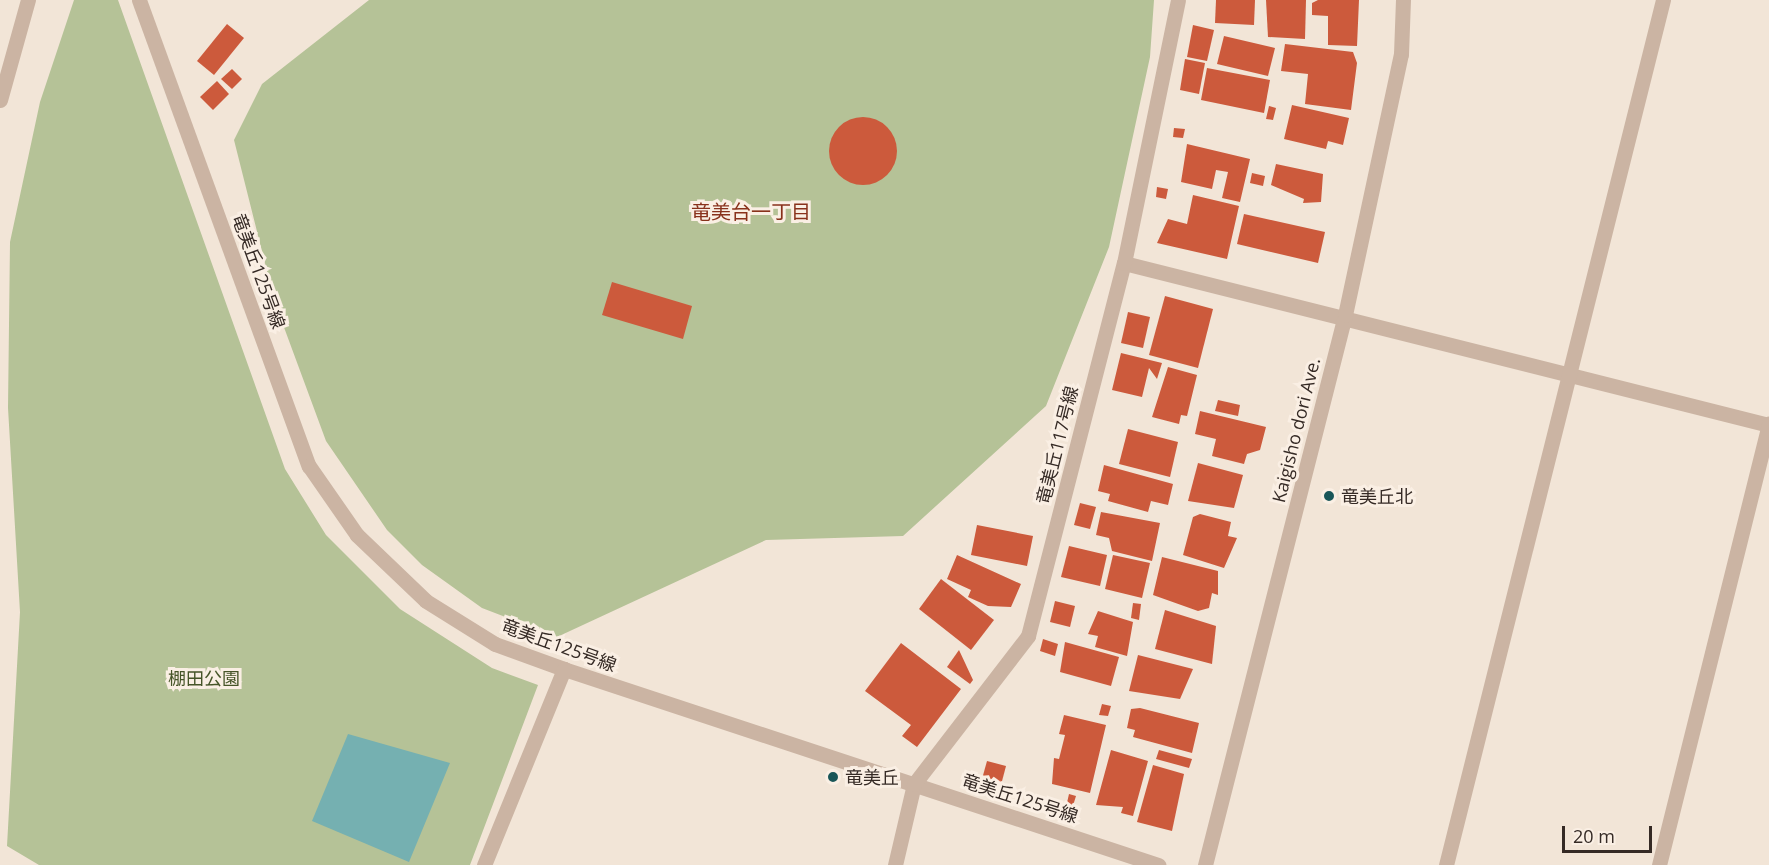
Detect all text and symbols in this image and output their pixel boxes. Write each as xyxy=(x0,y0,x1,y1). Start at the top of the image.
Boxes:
district label: 竜美台一丁目 xyxy=(691,199,811,223)
street label: 竜美丘125号線 xyxy=(228,211,290,331)
street label: Kaigisho dori Ave. xyxy=(1268,355,1324,505)
street label: 竜美丘117号線 xyxy=(1032,384,1082,506)
place label: 竜美丘北 xyxy=(1341,485,1413,507)
marker: 竜美丘北 xyxy=(1322,489,1336,503)
street label: 竜美丘125号線 xyxy=(499,614,619,676)
park label: 棚田公園 xyxy=(168,667,240,689)
place label: 竜美丘 xyxy=(845,766,899,788)
street label: 竜美丘125号線 xyxy=(959,769,1081,827)
marker: 竜美丘 xyxy=(826,770,840,784)
scale bar xyxy=(1565,814,1655,852)
text: 20 m xyxy=(1573,824,1615,848)

